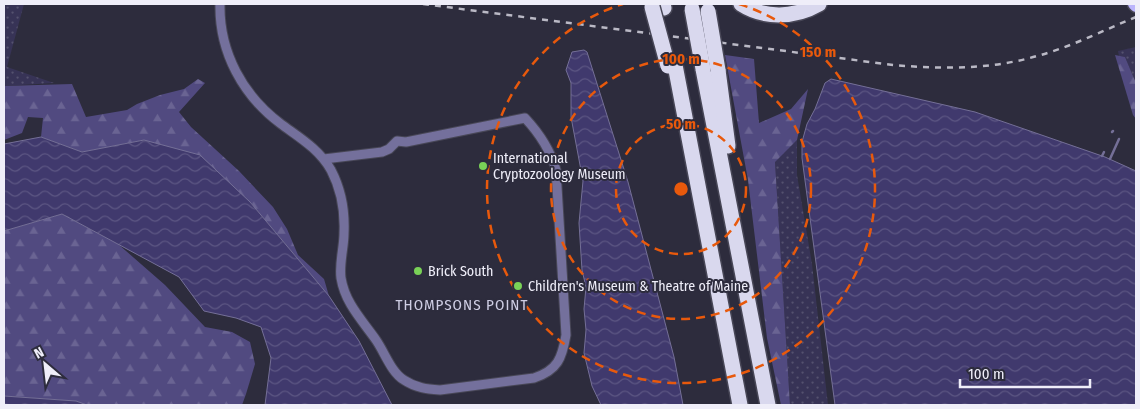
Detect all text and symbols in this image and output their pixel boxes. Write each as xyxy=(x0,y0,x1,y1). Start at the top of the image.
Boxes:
text: 150 m xyxy=(800,43,836,61)
text: 100 m xyxy=(662,50,700,68)
text: 50 m xyxy=(666,115,696,133)
place label: International Cryptozoology Museum xyxy=(493,150,626,183)
marker: International Cryptozoology Museum xyxy=(477,160,489,172)
centre of rings xyxy=(672,180,690,198)
place label: Brick South xyxy=(428,263,493,280)
marker: Brick South xyxy=(412,265,424,277)
place label: Children's Museum & Theatre of Maine xyxy=(528,278,748,295)
marker: Children's Museum & Theatre of Maine xyxy=(512,280,524,292)
district label: THOMPSONS POINT xyxy=(396,296,528,314)
north arrow xyxy=(20,339,70,389)
text: N xyxy=(31,343,47,362)
scale bar xyxy=(960,356,1090,388)
text: 100 m xyxy=(968,365,1005,383)

